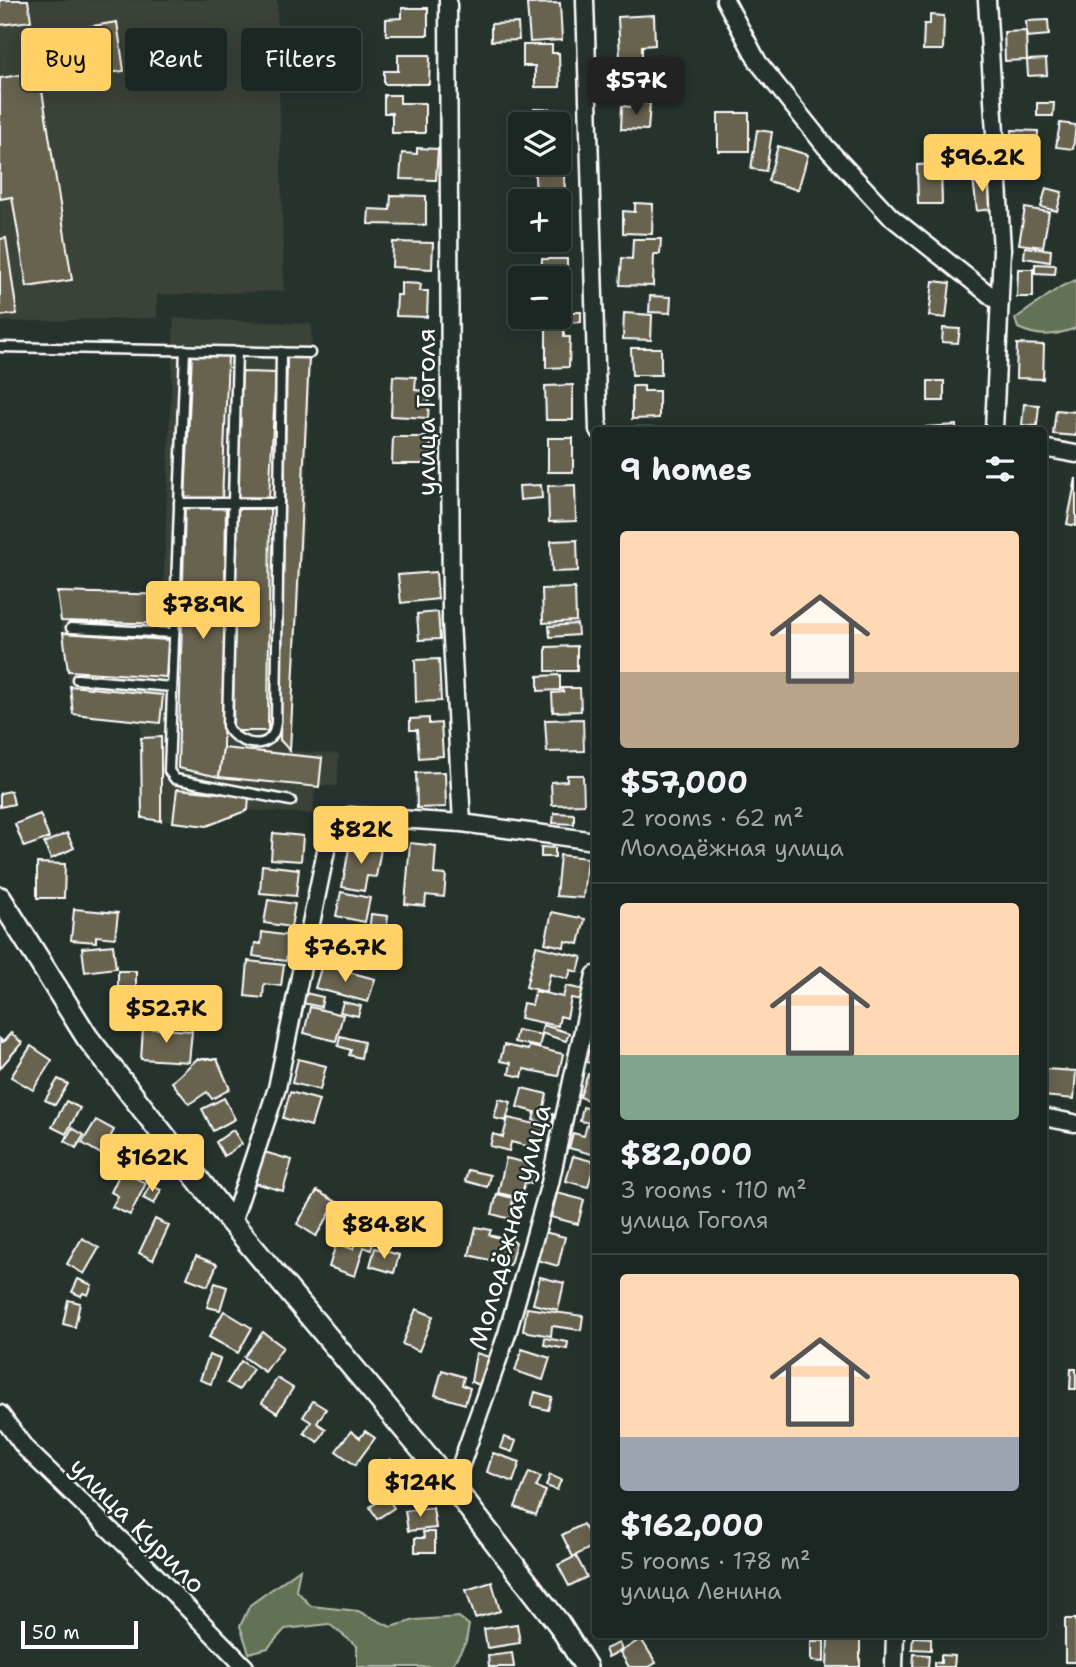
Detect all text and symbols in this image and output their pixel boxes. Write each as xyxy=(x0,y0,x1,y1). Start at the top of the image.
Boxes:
chip: Buy xyxy=(21,28,111,91)
chip: Rent xyxy=(125,28,227,91)
chip: Filters xyxy=(241,28,361,91)
pin: $57K xyxy=(595,58,677,117)
text: $57K xyxy=(605,65,667,95)
map controls xyxy=(508,112,571,329)
button: layers xyxy=(508,112,571,175)
pin: $96.2K xyxy=(925,134,1039,194)
text: $96.2K xyxy=(940,142,1024,172)
button: + xyxy=(508,189,571,252)
button: − xyxy=(508,266,571,329)
street label: улица Гоголя xyxy=(408,328,443,496)
text: 9 homes xyxy=(620,449,752,490)
icon: filters xyxy=(981,450,1019,488)
icon: home xyxy=(757,576,883,702)
pin: $78.9K xyxy=(146,582,260,641)
text: $78.9K xyxy=(162,589,244,619)
text: $57,000 xyxy=(620,762,748,803)
text: 2 rooms · 62 m² xyxy=(620,803,804,833)
pin: $82K xyxy=(320,806,402,866)
text: $82K xyxy=(329,814,393,844)
text: Молодёжная улица xyxy=(620,833,844,863)
pin: $76.7K xyxy=(288,925,402,984)
text: $76.7K xyxy=(304,932,386,962)
icon: home xyxy=(757,948,883,1074)
pin: $52.7K xyxy=(109,986,223,1045)
text: $52.7K xyxy=(125,993,207,1023)
street label: Молодёжная улица xyxy=(459,1100,559,1354)
pin: $162K xyxy=(103,1134,201,1194)
text: $82,000 xyxy=(620,1134,752,1175)
text: $162K xyxy=(116,1142,188,1172)
text: 3 rooms · 110 m² xyxy=(620,1175,807,1205)
pin: $84.8K xyxy=(327,1202,441,1261)
text: улица Гоголя xyxy=(620,1205,769,1235)
text: $84.8K xyxy=(342,1209,426,1239)
icon: home xyxy=(757,1319,883,1445)
street label: улица Курило xyxy=(62,1449,214,1601)
pin: $124K xyxy=(371,1460,469,1519)
text: $124K xyxy=(384,1467,456,1497)
text: $162,000 xyxy=(620,1505,764,1546)
text: 5 rooms · 178 m² xyxy=(620,1546,811,1576)
text: улица Ленина xyxy=(620,1576,781,1606)
scale bar xyxy=(21,1618,138,1650)
text: 50 m xyxy=(32,1620,80,1645)

